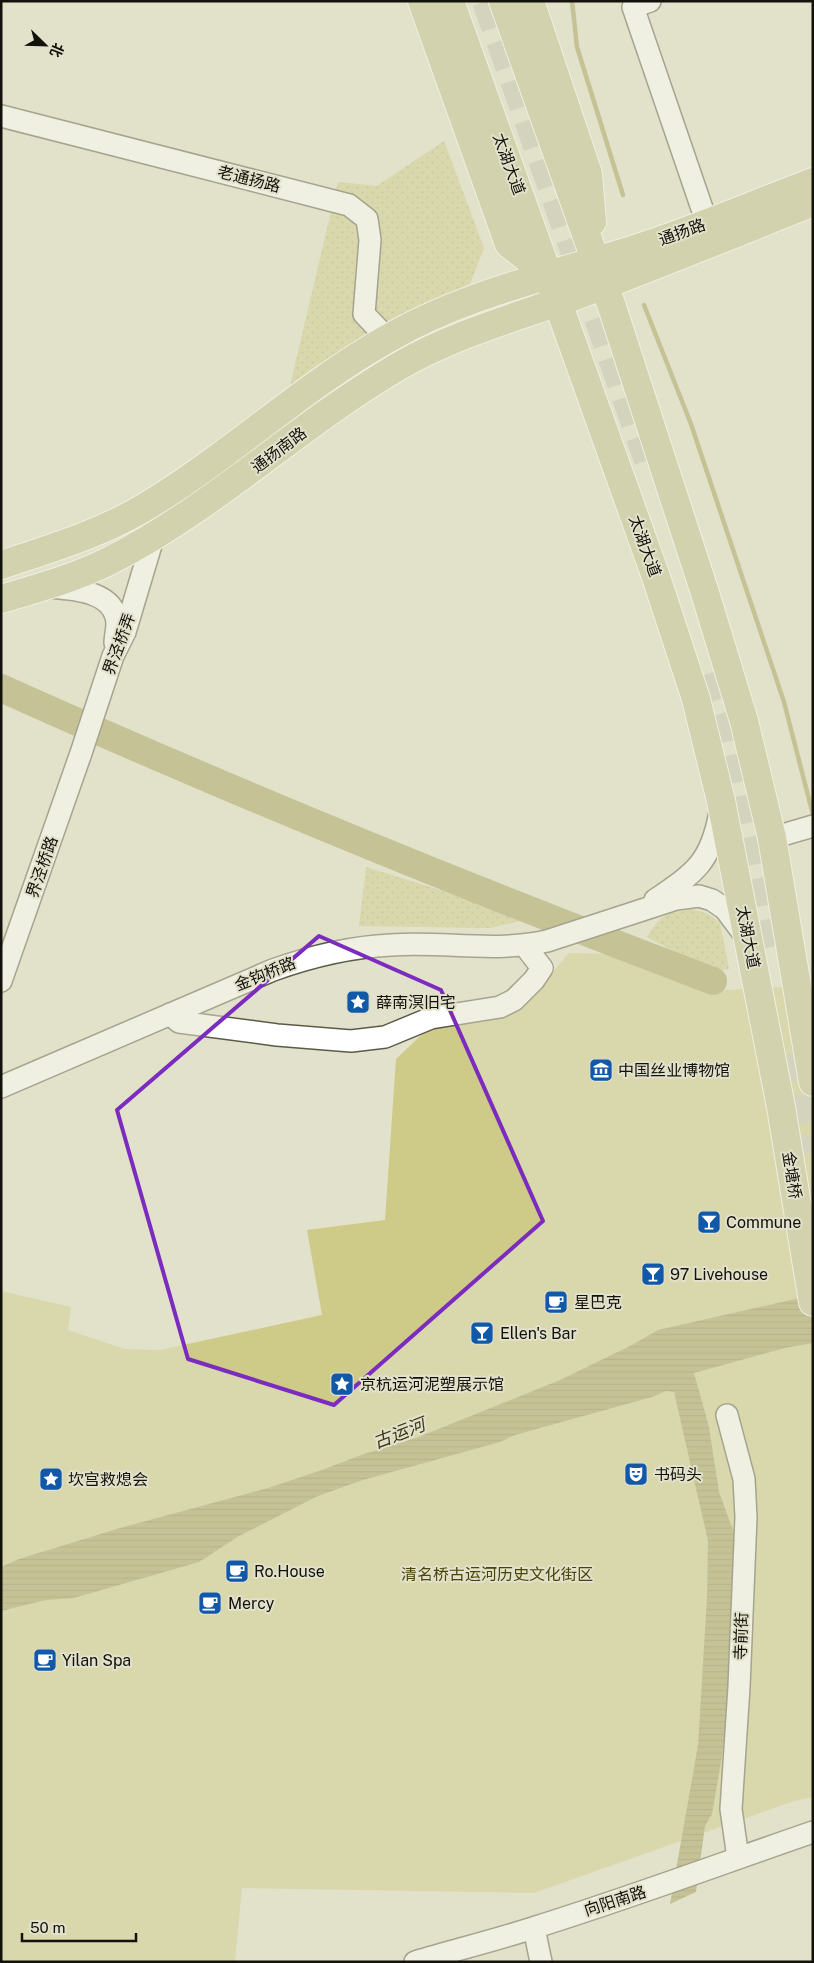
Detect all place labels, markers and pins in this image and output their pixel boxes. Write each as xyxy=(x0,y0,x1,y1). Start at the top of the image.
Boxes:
place icon: 薛南溟旧宅 xyxy=(345,989,371,1015)
place label: 薛南溟旧宅 xyxy=(376,993,456,1012)
museum icon: 中国丝业博物馆 xyxy=(588,1057,614,1083)
place label: 中国丝业博物馆 xyxy=(618,1061,730,1080)
bar icon: Commune xyxy=(696,1209,722,1235)
place label: Commune xyxy=(726,1213,801,1232)
bar icon: 97 Livehouse xyxy=(640,1261,666,1287)
place label: 97 Livehouse xyxy=(670,1265,768,1284)
cafe icon: 星巴克 xyxy=(543,1289,569,1315)
place label: 星巴克 xyxy=(574,1293,622,1312)
bar icon: Ellen's Bar xyxy=(469,1320,495,1346)
place label: Ellen's Bar xyxy=(500,1324,577,1343)
place icon: 京杭运河泥塑展示馆 xyxy=(329,1371,355,1397)
place label: 京杭运河泥塑展示馆 xyxy=(360,1375,504,1394)
theatre icon: 书码头 xyxy=(623,1461,649,1487)
place label: 书码头 xyxy=(654,1465,702,1484)
place icon: 坎宫救熄会 xyxy=(38,1466,64,1492)
place label: 坎宫救熄会 xyxy=(68,1470,148,1489)
cafe icon: Ro.House xyxy=(224,1558,250,1584)
place label: Ro.House xyxy=(254,1562,325,1581)
cafe icon: Mercy xyxy=(197,1590,223,1616)
place label: Mercy xyxy=(228,1594,275,1613)
cafe icon: Yilan Spa xyxy=(32,1647,58,1673)
place label: Yilan Spa xyxy=(62,1651,131,1670)

